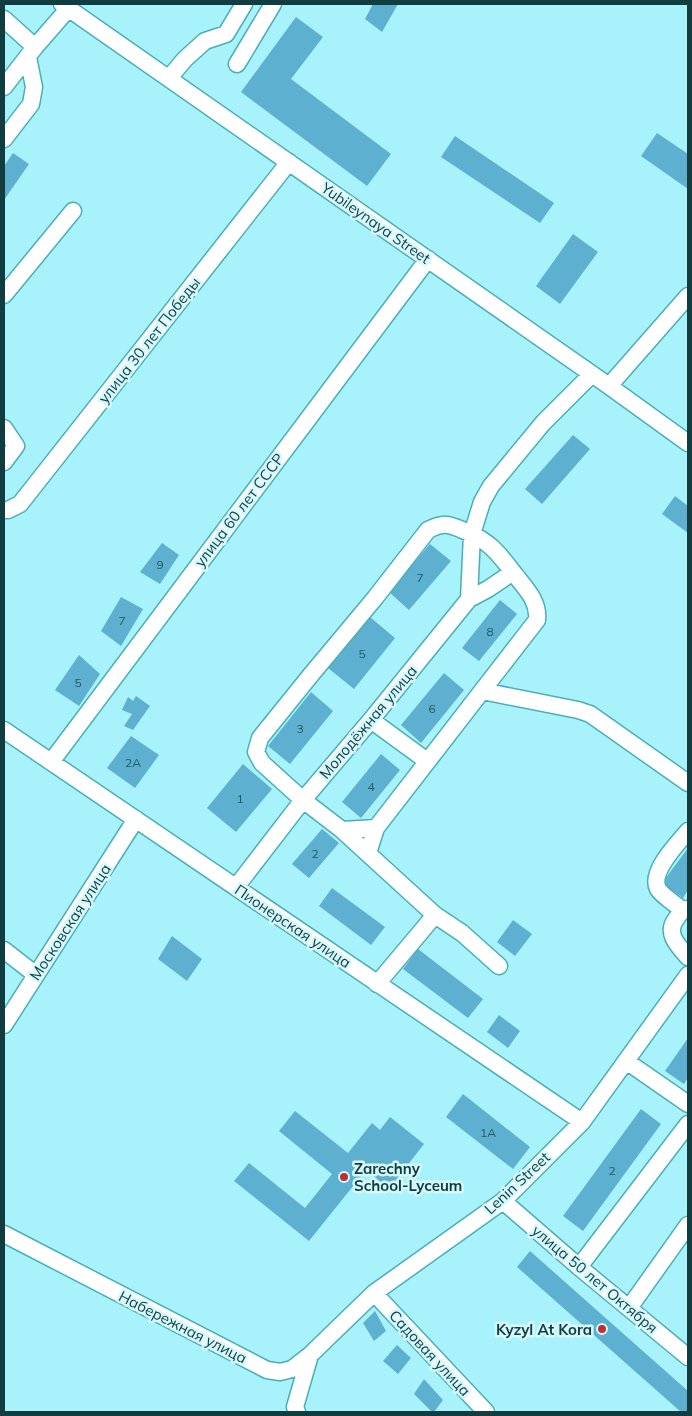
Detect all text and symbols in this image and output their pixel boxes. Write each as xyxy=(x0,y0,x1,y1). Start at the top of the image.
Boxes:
street label: Yubileynaya Street xyxy=(317,178,434,268)
street label: улица 30 лет Победы xyxy=(94,273,204,407)
street label: улица 60 лет СССР xyxy=(190,449,288,571)
house number: 9 xyxy=(156,557,164,572)
house number: 7 xyxy=(416,570,424,585)
house number: 7 xyxy=(118,613,126,628)
house number: 8 xyxy=(486,624,494,639)
house number: 5 xyxy=(358,646,366,661)
street label: Молодёжная улица xyxy=(315,661,421,783)
house number: 5 xyxy=(74,675,82,690)
house number: 6 xyxy=(428,701,436,716)
house number: 3 xyxy=(296,721,304,736)
house number: 2А xyxy=(125,755,141,770)
house number: 4 xyxy=(367,779,375,794)
house number: 1 xyxy=(236,791,244,806)
house number: 2 xyxy=(311,846,319,861)
street label: Московская улица xyxy=(25,860,115,984)
street label: Пионерская улица xyxy=(231,880,355,972)
house number: 1А xyxy=(480,1125,496,1140)
street label: Lenin Street xyxy=(480,1148,554,1218)
place label: Zarechny School-Lyceum xyxy=(354,1159,462,1195)
house number: 2 xyxy=(608,1163,616,1178)
marker: Zarechny School-Lyceum xyxy=(338,1171,350,1183)
street label: улица 50 лет Октября xyxy=(528,1221,662,1337)
street label: Набережная улица xyxy=(116,1286,250,1368)
street label: Садовая улица xyxy=(385,1306,475,1400)
place label: Kyzyl At Kora xyxy=(496,1320,592,1339)
marker: Kyzyl At Kora xyxy=(596,1323,608,1335)

